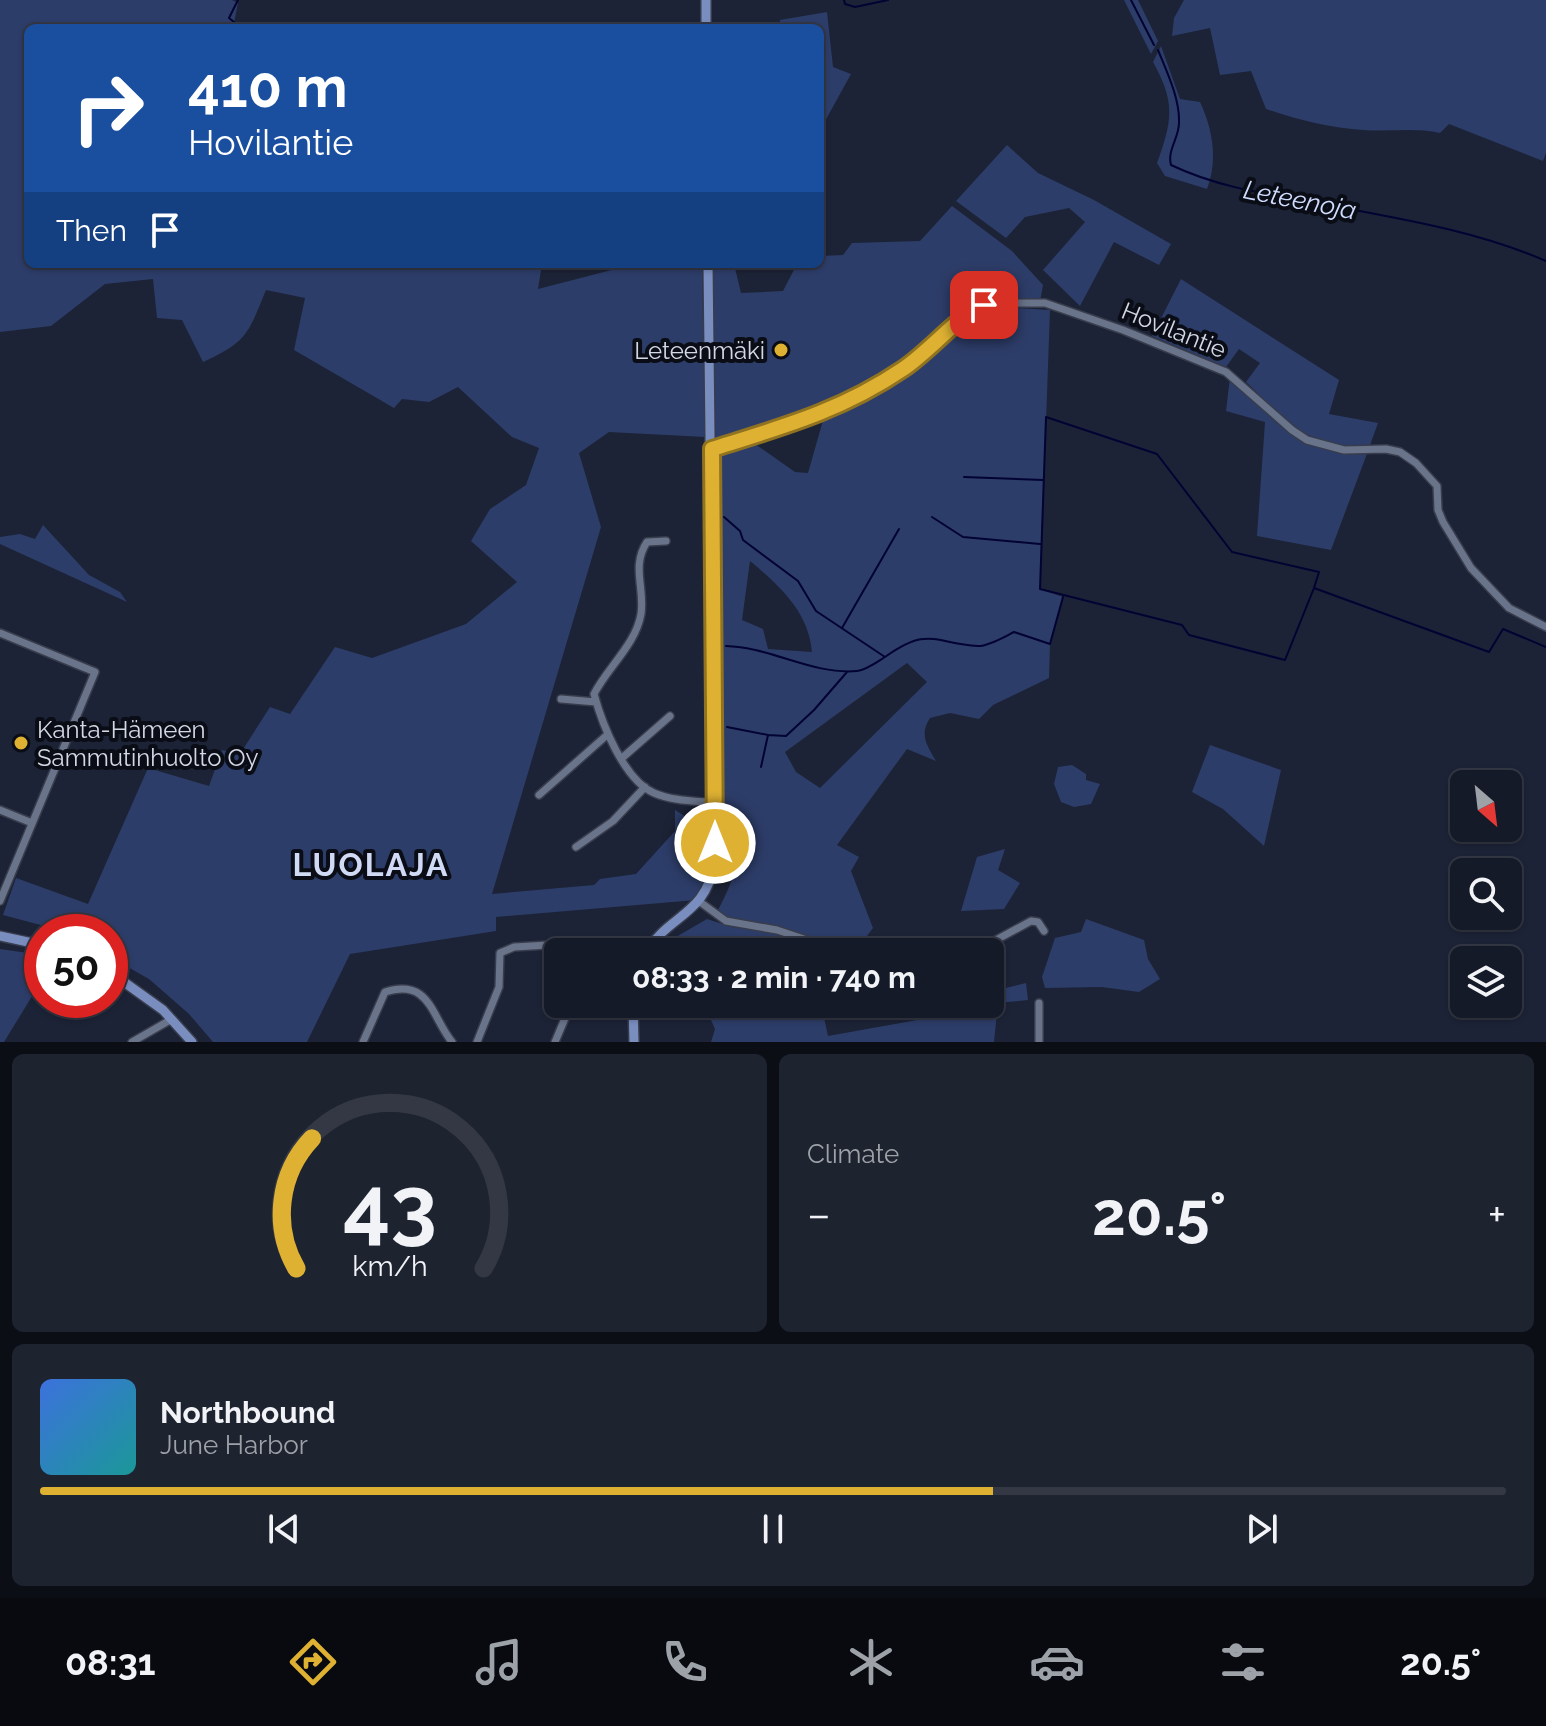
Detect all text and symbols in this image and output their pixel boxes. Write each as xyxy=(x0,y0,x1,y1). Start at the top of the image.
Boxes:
text: 410 m xyxy=(188,54,348,120)
icon: right xyxy=(56,56,160,160)
text: Hovilantie xyxy=(188,121,353,163)
water label: Leteenoja xyxy=(1241,174,1359,226)
icon: arrive xyxy=(143,208,187,252)
text: Then xyxy=(56,213,127,248)
pin xyxy=(950,271,1018,339)
icon: arrive xyxy=(962,283,1006,327)
street label: Hovilantie xyxy=(1117,296,1231,364)
place label: Leteenmäki xyxy=(634,336,765,365)
marker: Leteenmäki xyxy=(772,341,790,359)
place label: Kanta-Hämeen Sammutinhuolto Oy xyxy=(37,715,259,772)
marker: Kanta-Hämeen Sammutinhuolto Oy xyxy=(12,734,30,752)
north arrow xyxy=(1450,770,1522,842)
map controls xyxy=(1450,770,1522,1018)
position arrow xyxy=(673,801,757,885)
district label: LUOLAJA xyxy=(292,846,450,883)
button: search xyxy=(1450,858,1522,930)
speed limit sign: 50 xyxy=(24,914,128,1018)
button: layers xyxy=(1450,946,1522,1018)
text: 08:33 · 2 min · 740 m xyxy=(632,960,916,995)
text: Climate xyxy=(807,1139,899,1169)
text: 43 xyxy=(343,1157,436,1254)
text: 20.5° xyxy=(1092,1179,1226,1249)
text: − xyxy=(807,1189,831,1240)
text: + xyxy=(1488,1189,1506,1240)
text: km/h xyxy=(352,1249,427,1283)
text: Northbound xyxy=(160,1395,335,1430)
text: June Harbor xyxy=(160,1430,308,1460)
icon: previous xyxy=(262,1507,306,1551)
icon: pause xyxy=(751,1507,795,1551)
icon: next xyxy=(1240,1507,1284,1551)
icon: directions xyxy=(285,1634,341,1690)
icon: music xyxy=(471,1634,527,1690)
icon: phone xyxy=(657,1634,713,1690)
icon: climate xyxy=(843,1634,899,1690)
icon: car xyxy=(1029,1634,1085,1690)
icon: filters xyxy=(1215,1634,1271,1690)
text: 08:31 xyxy=(65,1641,156,1683)
text: 20.5° xyxy=(1400,1641,1481,1683)

